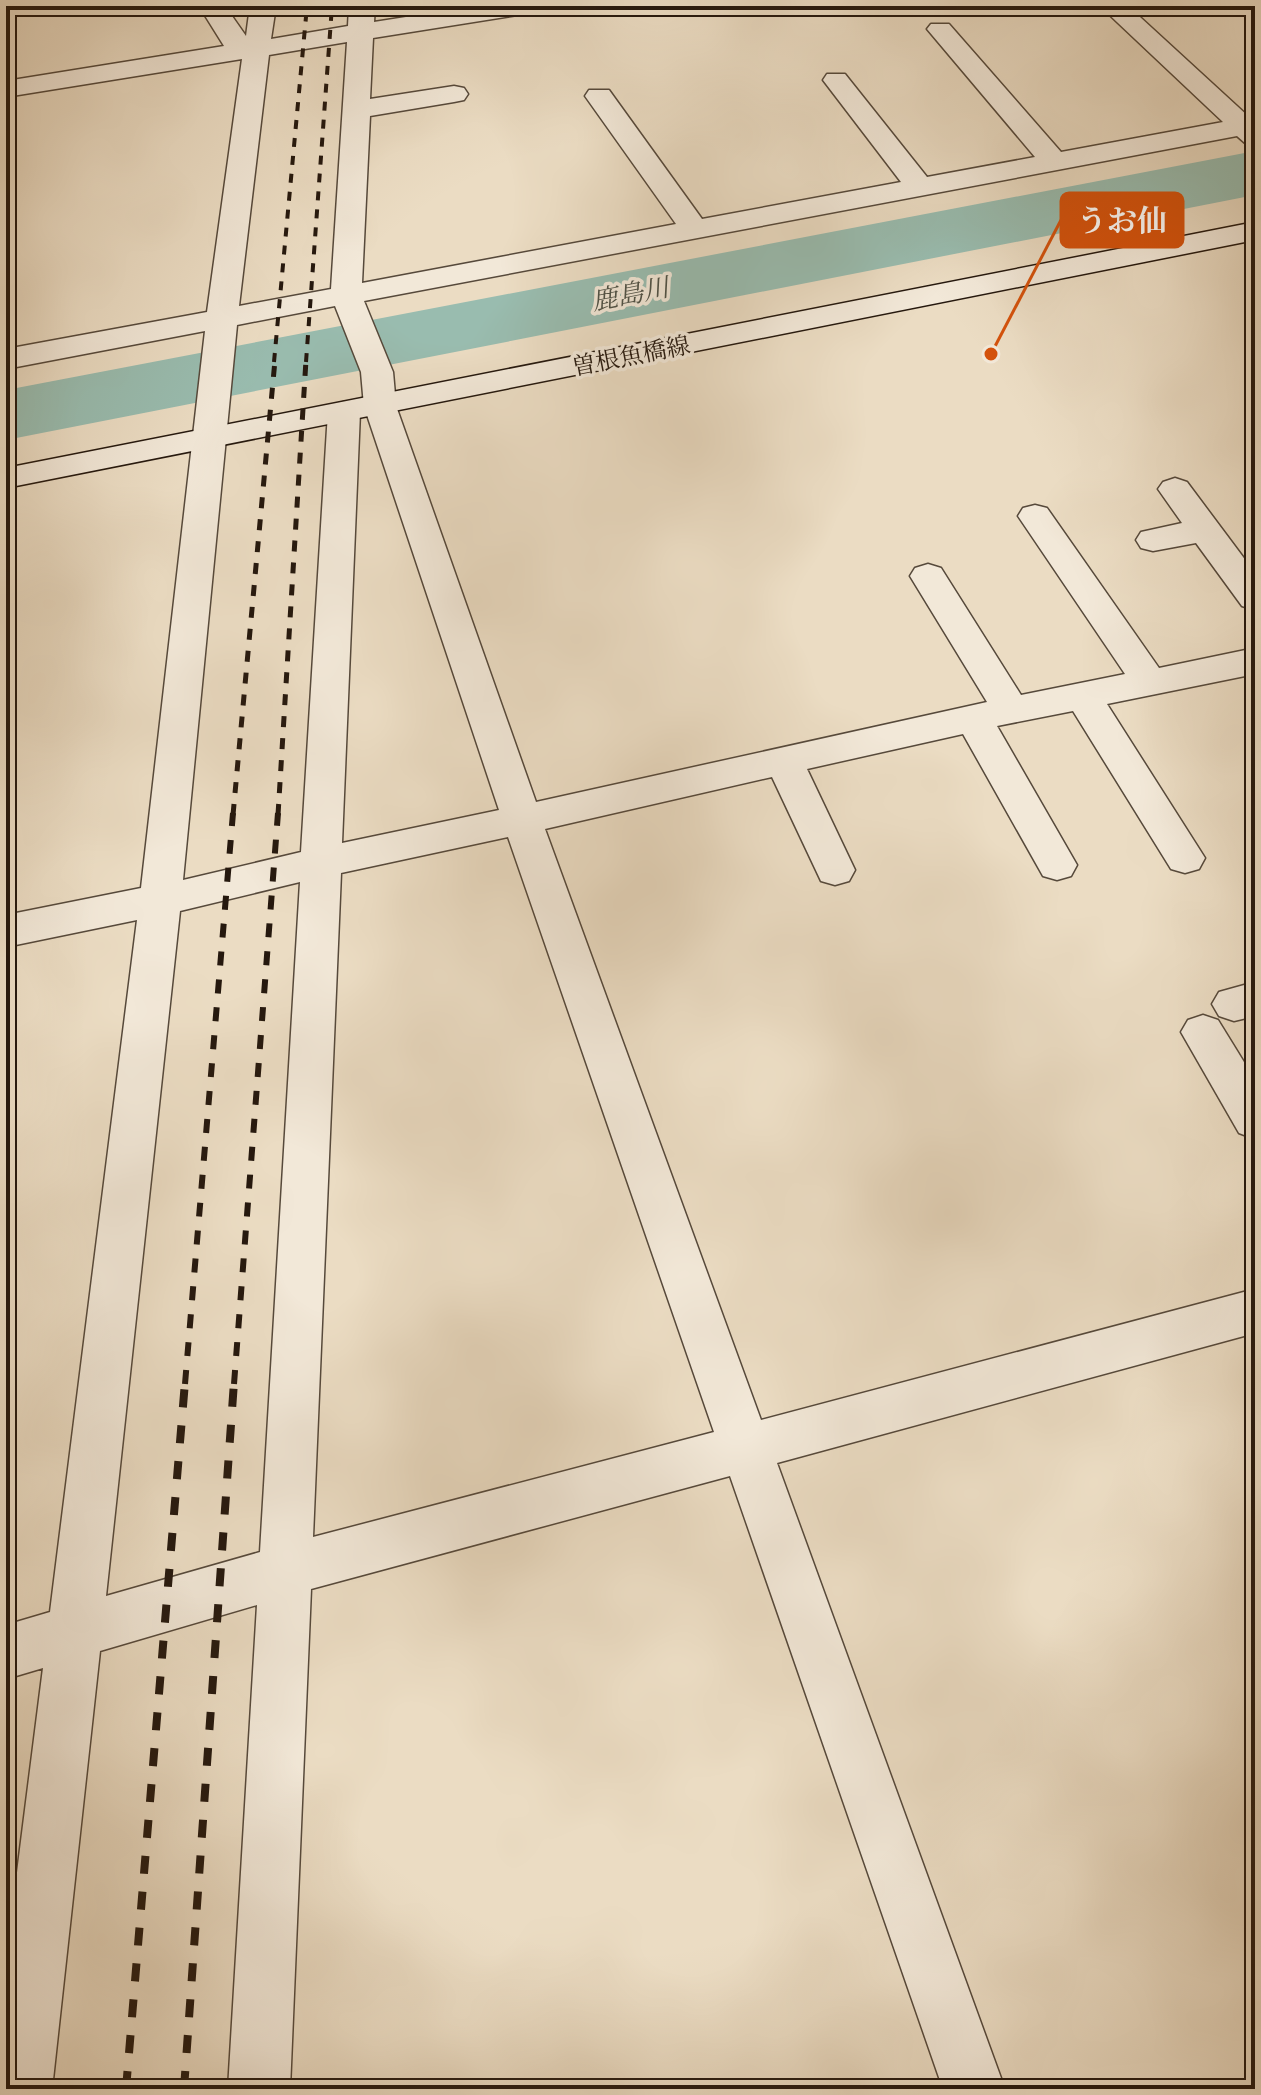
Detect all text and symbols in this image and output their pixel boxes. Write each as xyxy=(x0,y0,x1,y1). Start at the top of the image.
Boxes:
callout: うお仙 xyxy=(1061,193,1183,247)
text: うお仙 xyxy=(1077,205,1167,238)
water label: 鹿島川 xyxy=(589,273,674,316)
street label: 曽根魚橋線 xyxy=(570,332,693,381)

